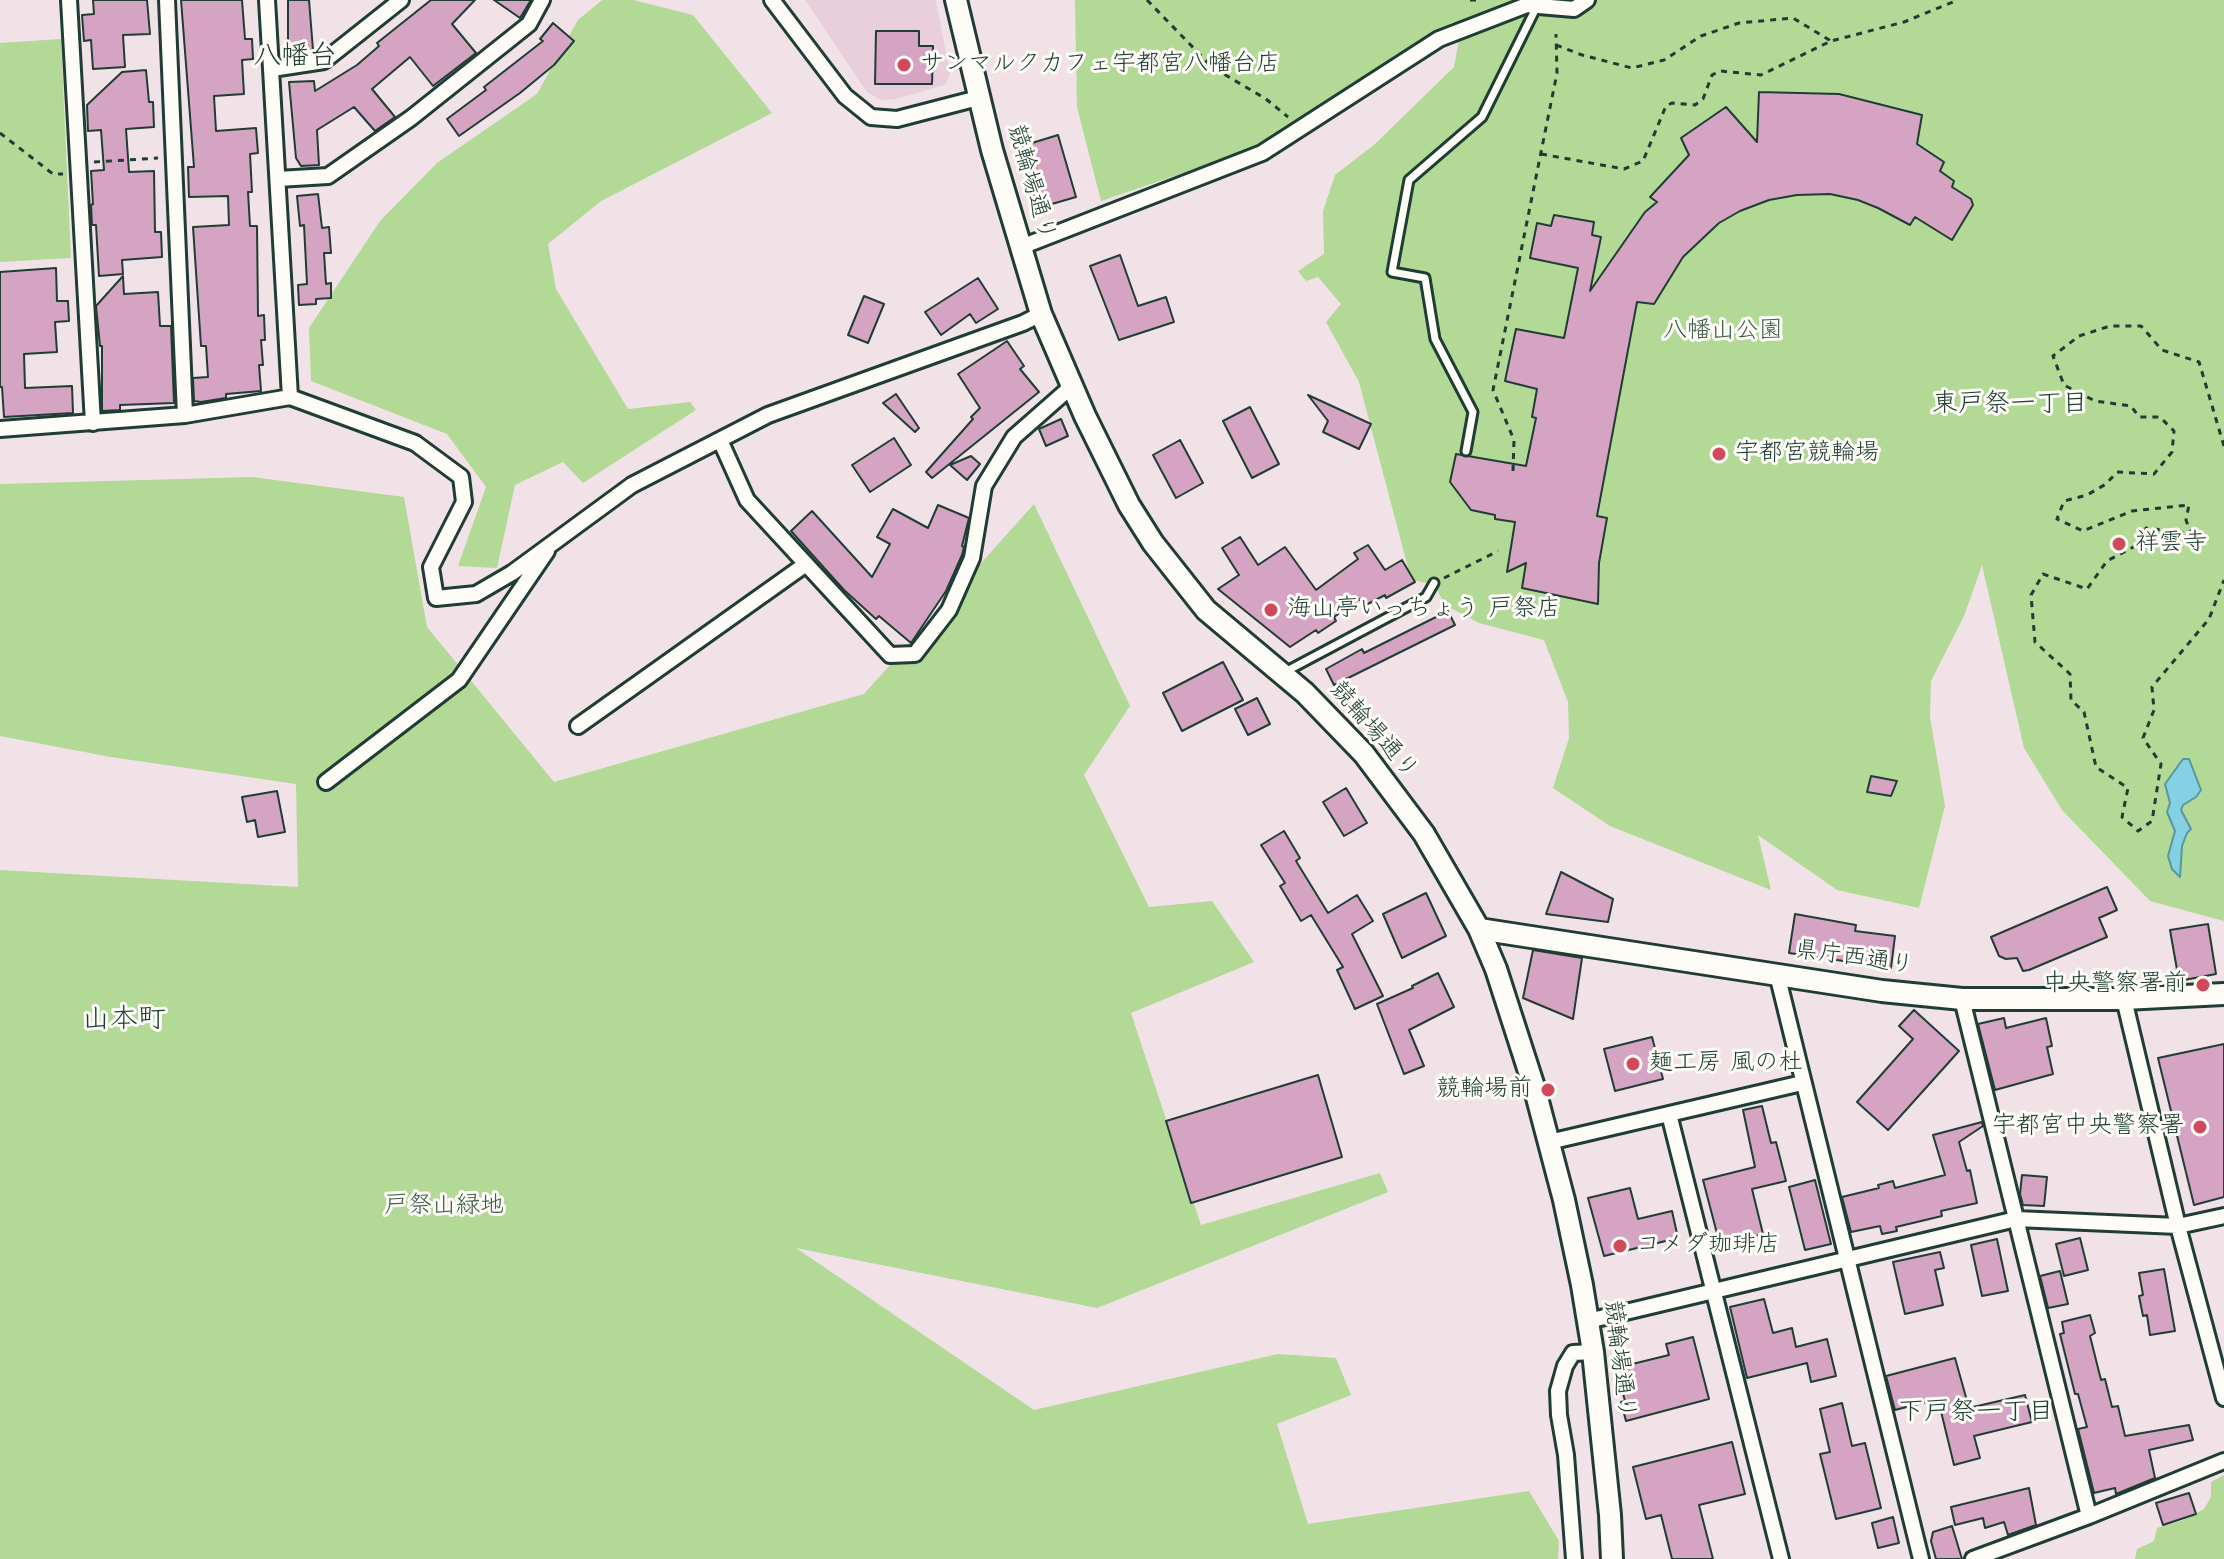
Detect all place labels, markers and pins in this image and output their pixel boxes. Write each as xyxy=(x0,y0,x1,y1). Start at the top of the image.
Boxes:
place label: サンマルクカフェ宇都宮八幡台店 xyxy=(920,51,1280,79)
marker: サンマルクカフェ宇都宮八幡台店 xyxy=(895,56,913,74)
place label: 宇都宮競輪場 xyxy=(1735,440,1879,468)
marker: 宇都宮競輪場 xyxy=(1710,445,1728,463)
place label: 祥雲寺 xyxy=(2135,530,2207,558)
marker: 祥雲寺 xyxy=(2110,535,2128,553)
place label: 海山亭いっちょう 戸祭店 xyxy=(1287,596,1561,624)
marker: 海山亭いっちょう 戸祭店 xyxy=(1262,601,1280,619)
place label: 中央警察署前 xyxy=(2043,971,2187,999)
marker: 中央警察署前 xyxy=(2194,976,2212,994)
place label: 麺工房 風の杜 xyxy=(1649,1050,1803,1078)
marker: 麺工房 風の杜 xyxy=(1624,1055,1642,1073)
place label: 競輪場前 xyxy=(1436,1076,1532,1104)
marker: 競輪場前 xyxy=(1539,1081,1557,1099)
place label: 宇都宮中央警察署 xyxy=(1992,1113,2184,1141)
marker: 宇都宮中央警察署 xyxy=(2191,1118,2209,1136)
place label: コメダ珈琲店 xyxy=(1636,1232,1780,1260)
marker: コメダ珈琲店 xyxy=(1611,1237,1629,1255)

